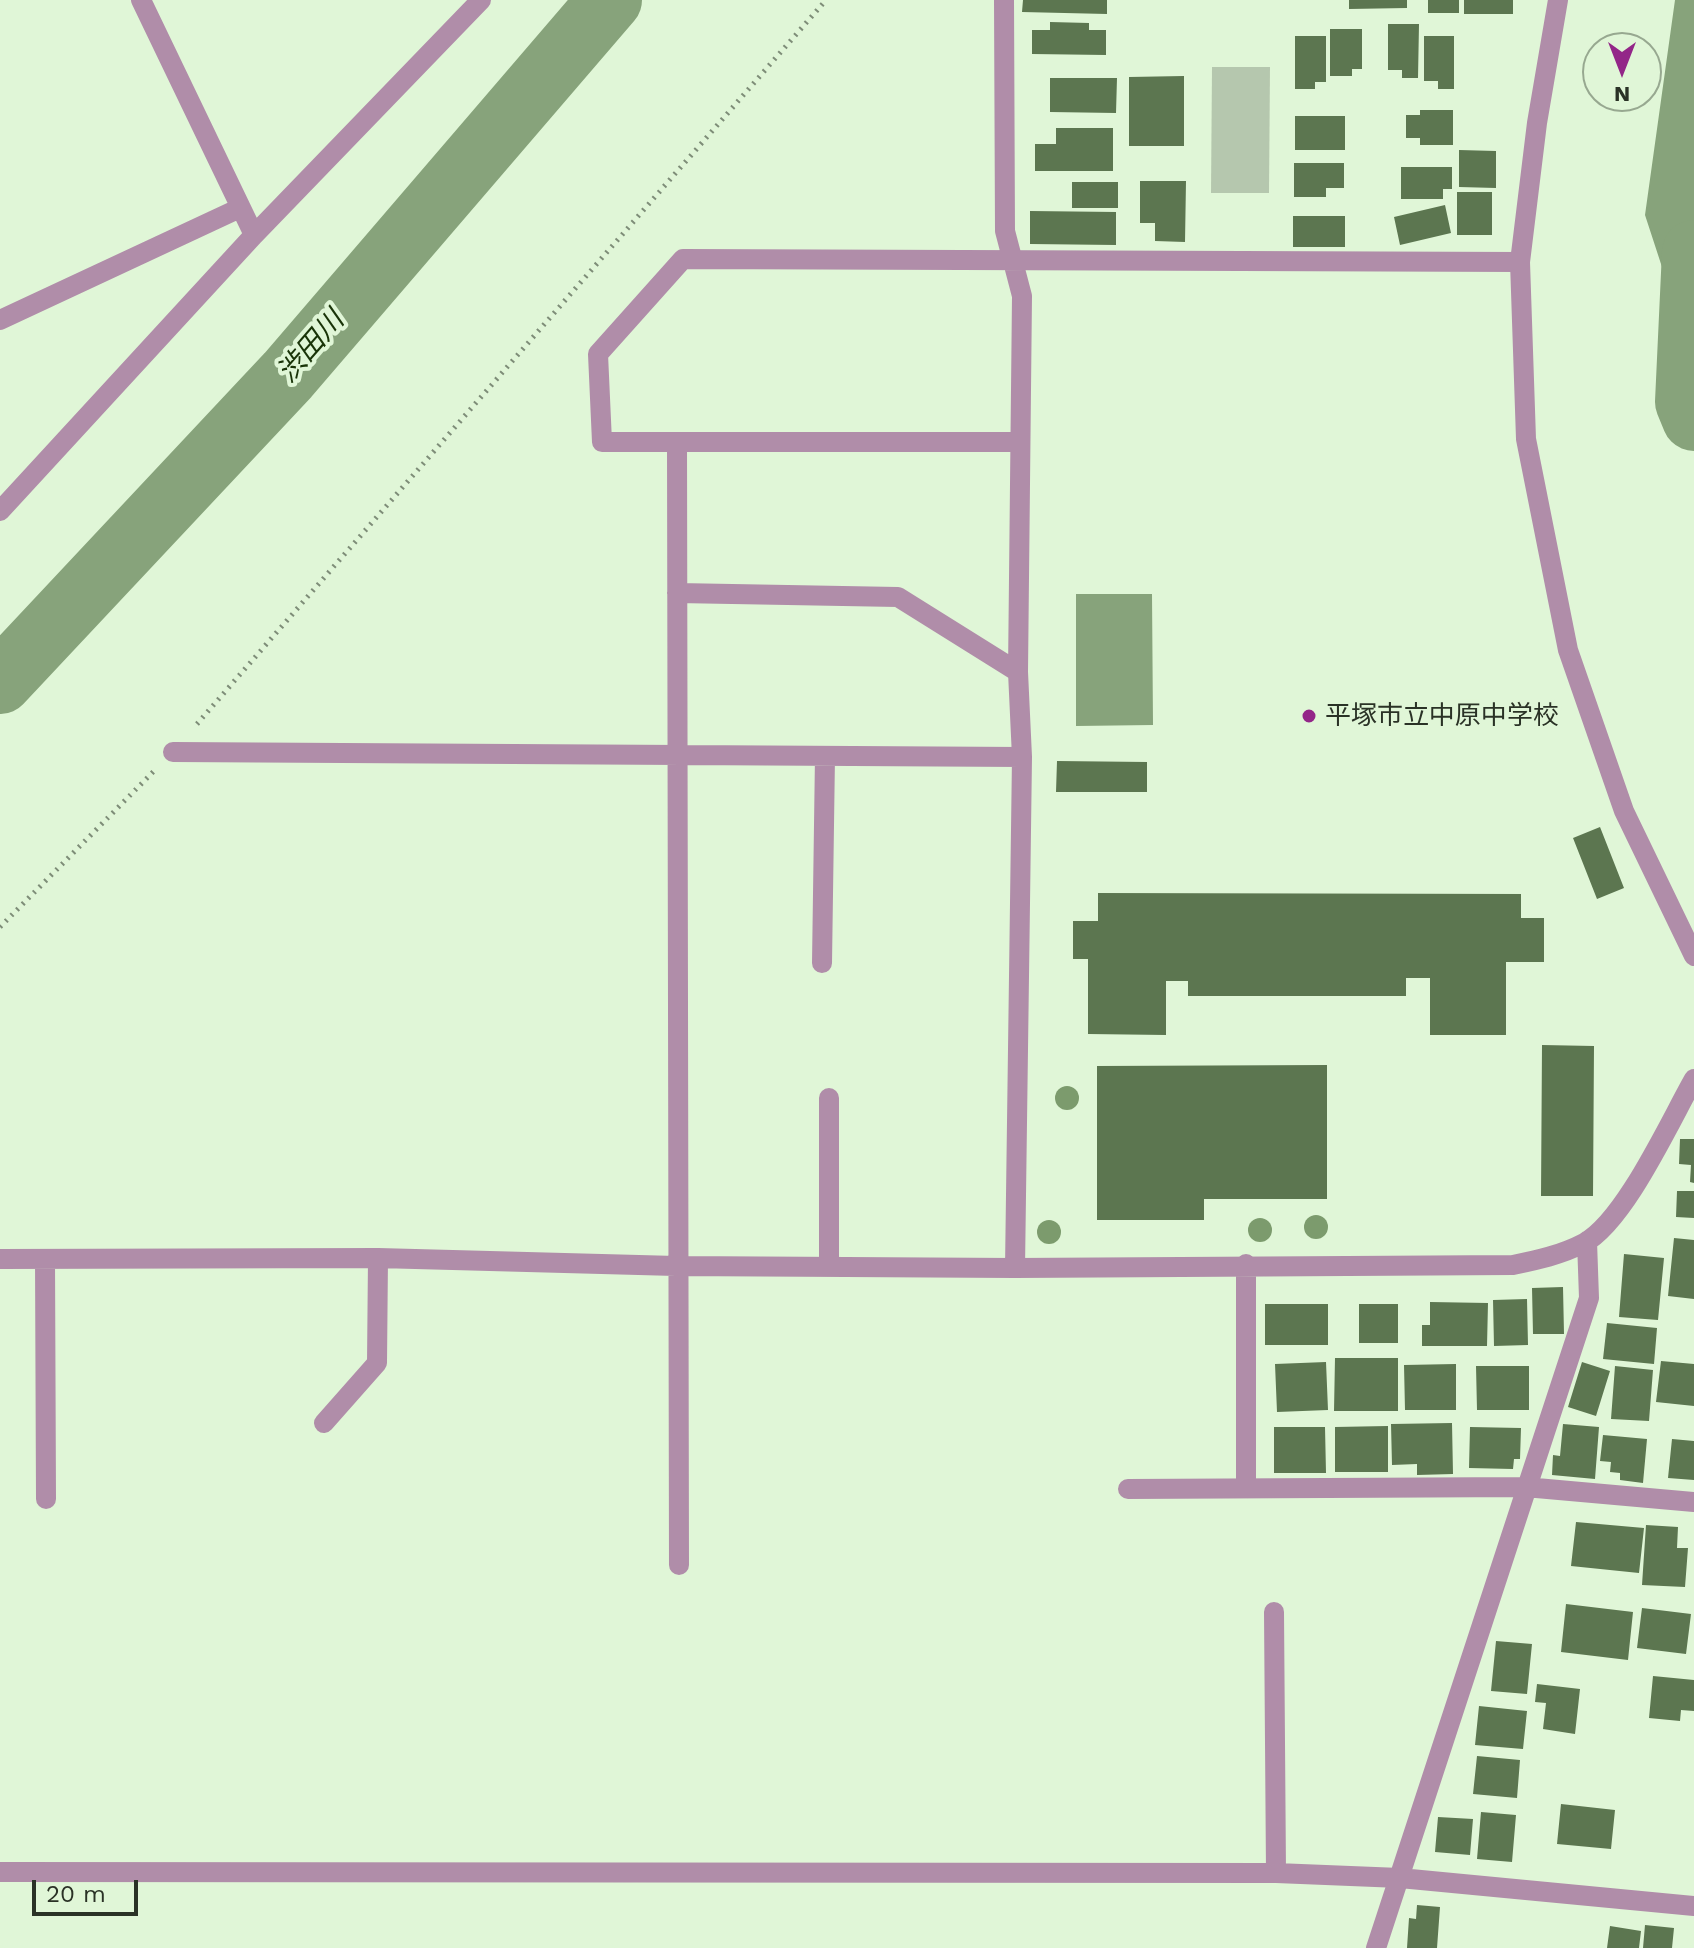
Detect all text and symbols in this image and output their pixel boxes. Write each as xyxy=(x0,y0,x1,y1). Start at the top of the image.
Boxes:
north arrow xyxy=(1582,32,1662,112)
text: N xyxy=(1614,82,1630,107)
water label: 渋田川 xyxy=(271,304,351,390)
place label: 平塚市立中原中学校 xyxy=(1325,700,1559,732)
marker: 平塚市立中原中学校 xyxy=(1300,707,1318,725)
scale bar xyxy=(36,1864,142,1914)
text: 20 m xyxy=(46,1880,106,1908)

